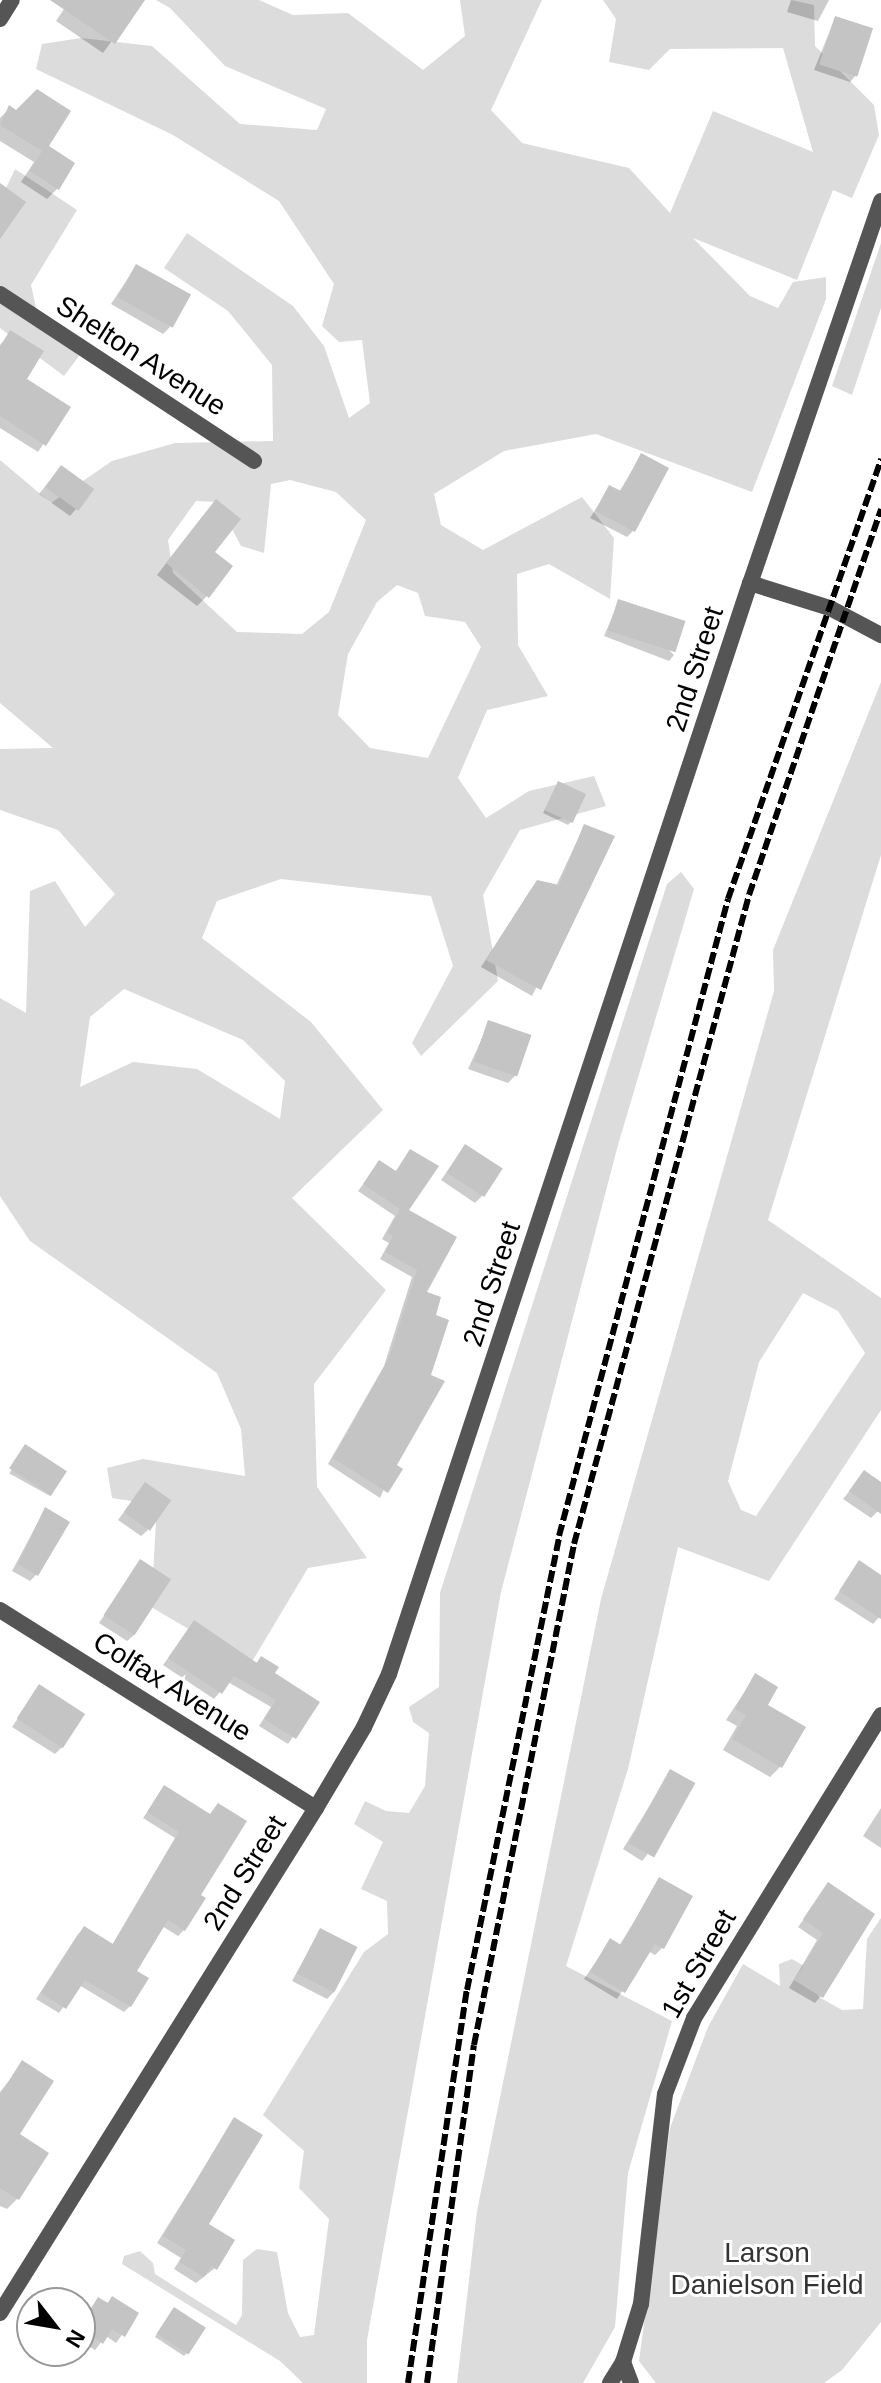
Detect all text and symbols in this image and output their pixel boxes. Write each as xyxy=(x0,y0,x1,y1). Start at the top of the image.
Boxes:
street label: Shelton Avenue xyxy=(49,288,233,424)
street label: 2nd Street xyxy=(659,602,731,736)
street label: 2nd Street xyxy=(456,1217,528,1351)
street label: Colfax Avenue xyxy=(86,1625,258,1749)
street label: 2nd Street xyxy=(197,1809,293,1937)
street label: 1st Street xyxy=(654,1904,744,2024)
park label: Larson Danielson Field xyxy=(671,2236,863,2302)
north arrow xyxy=(16,2287,96,2367)
text: N xyxy=(60,2325,90,2352)

